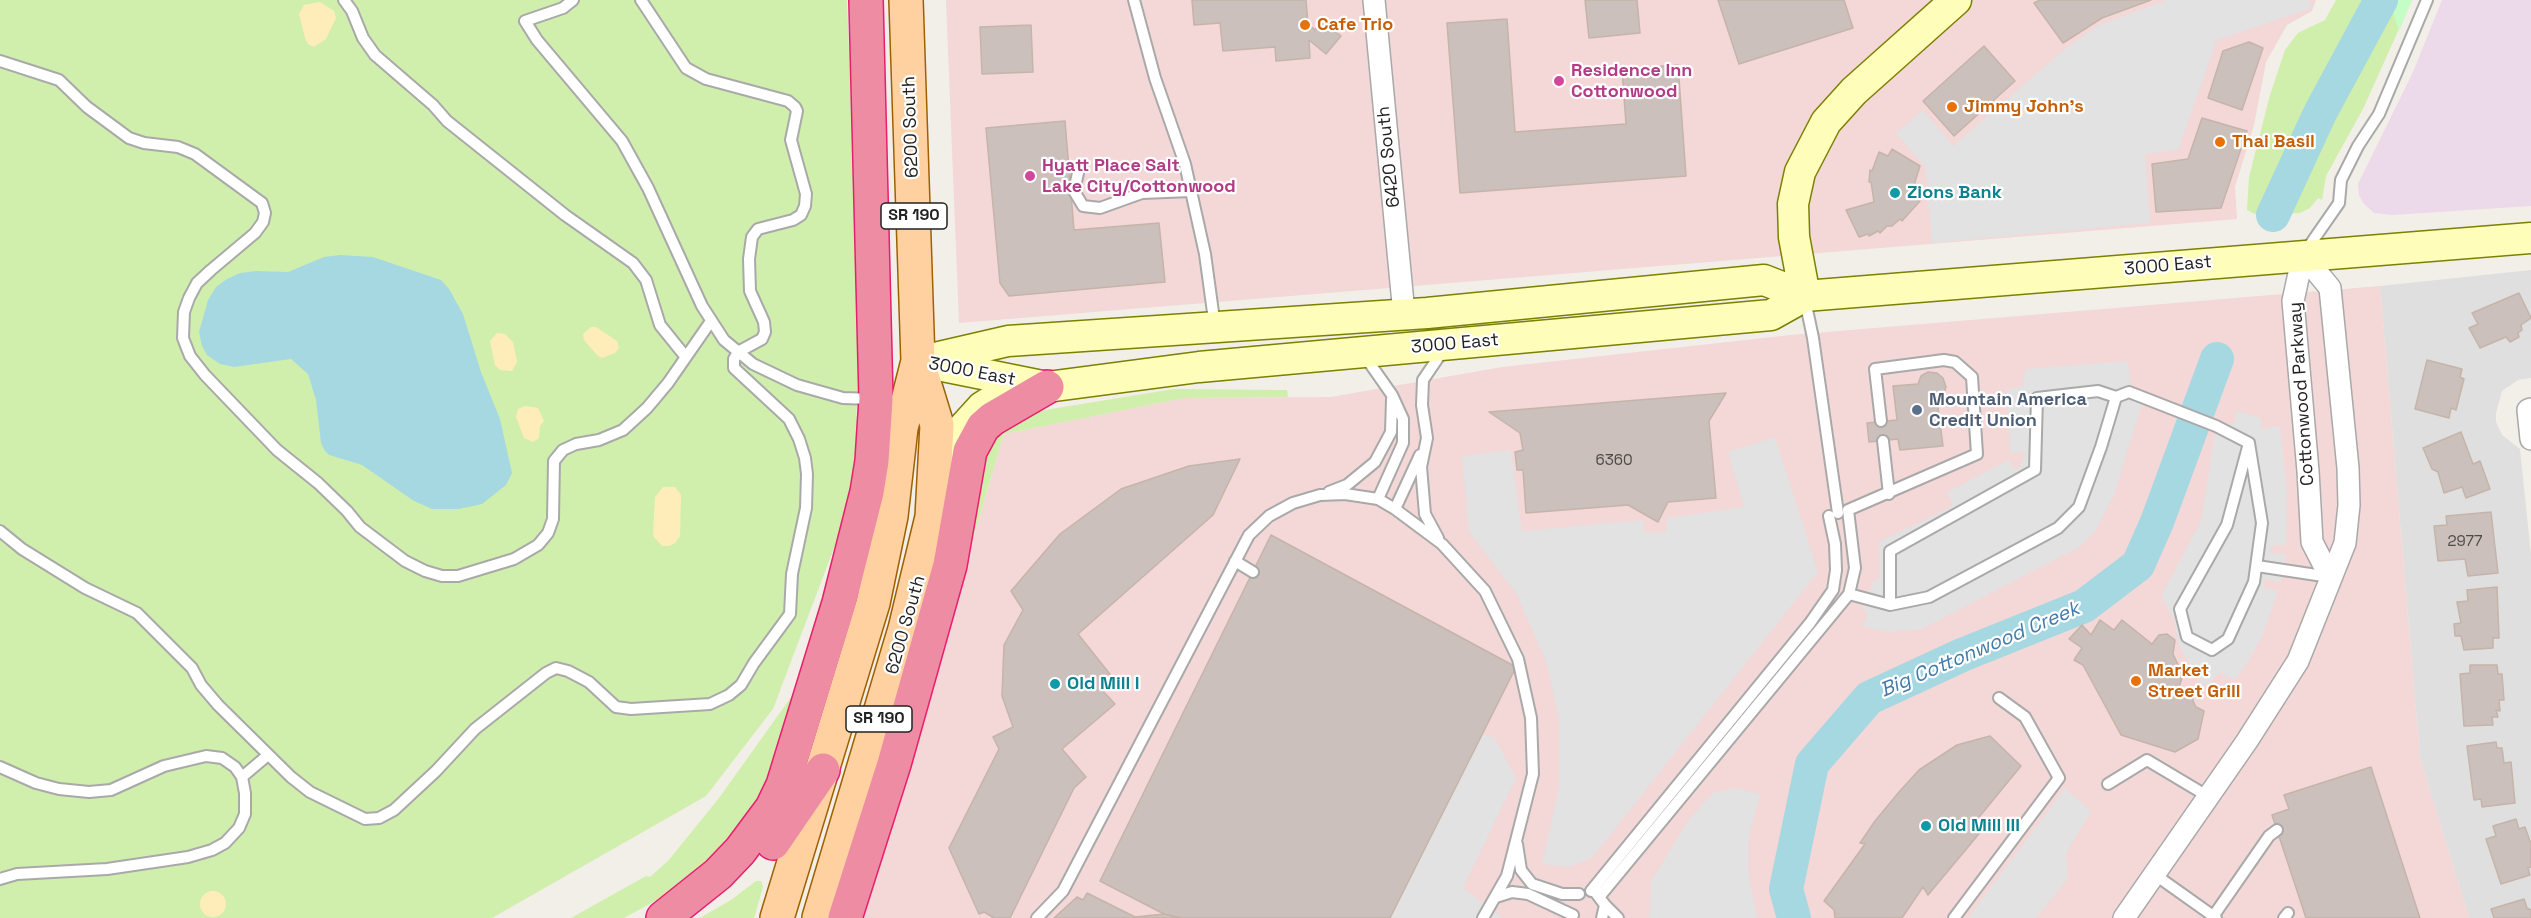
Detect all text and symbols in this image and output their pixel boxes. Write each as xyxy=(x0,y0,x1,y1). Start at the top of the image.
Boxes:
place label: Cafe Trio xyxy=(1317,14,1393,36)
marker: Cafe Trio xyxy=(1298,18,1312,32)
place label: Residence Inn Cottonwood xyxy=(1571,60,1692,103)
marker: Residence Inn Cottonwood xyxy=(1552,74,1566,88)
street label: 6200 South xyxy=(898,76,924,178)
place label: Jimmy John's xyxy=(1964,96,2084,118)
marker: Jimmy John's xyxy=(1945,100,1959,114)
street label: 6420 South xyxy=(1373,105,1405,209)
place label: Thai Basil xyxy=(2232,131,2315,153)
marker: Thai Basil xyxy=(2213,135,2227,149)
place label: Hyatt Place Salt Lake City/Cottonwood xyxy=(1042,155,1236,198)
marker: Hyatt Place Salt Lake City/Cottonwood xyxy=(1023,169,1037,183)
place label: Zions Bank xyxy=(1907,182,2002,204)
marker: Zions Bank xyxy=(1888,186,1902,200)
road number: SR 190 xyxy=(881,203,947,229)
street label: 3000 East xyxy=(2123,251,2213,281)
street label: Cottonwood Parkway xyxy=(2285,301,2319,487)
street label: 3000 East xyxy=(1410,329,1500,359)
street label: 3000 East xyxy=(927,353,1017,391)
place label: Mountain America Credit Union xyxy=(1929,389,2087,432)
marker: Mountain America Credit Union xyxy=(1910,403,1924,417)
house number: 6360 xyxy=(1595,452,1633,470)
house number: 2977 xyxy=(2448,533,2482,551)
street label: 6200 South xyxy=(882,573,930,677)
water label: Big Cottonwood Creek xyxy=(1877,597,2083,703)
place label: Market Street Grill xyxy=(2148,660,2241,702)
place label: Old Mill I xyxy=(1067,673,1140,695)
marker: Market Street Grill xyxy=(2129,674,2143,688)
marker: Old Mill I xyxy=(1048,677,1062,691)
road number: SR 190 xyxy=(846,706,912,732)
place label: Old Mill III xyxy=(1938,815,2020,837)
marker: Old Mill III xyxy=(1919,819,1933,833)

